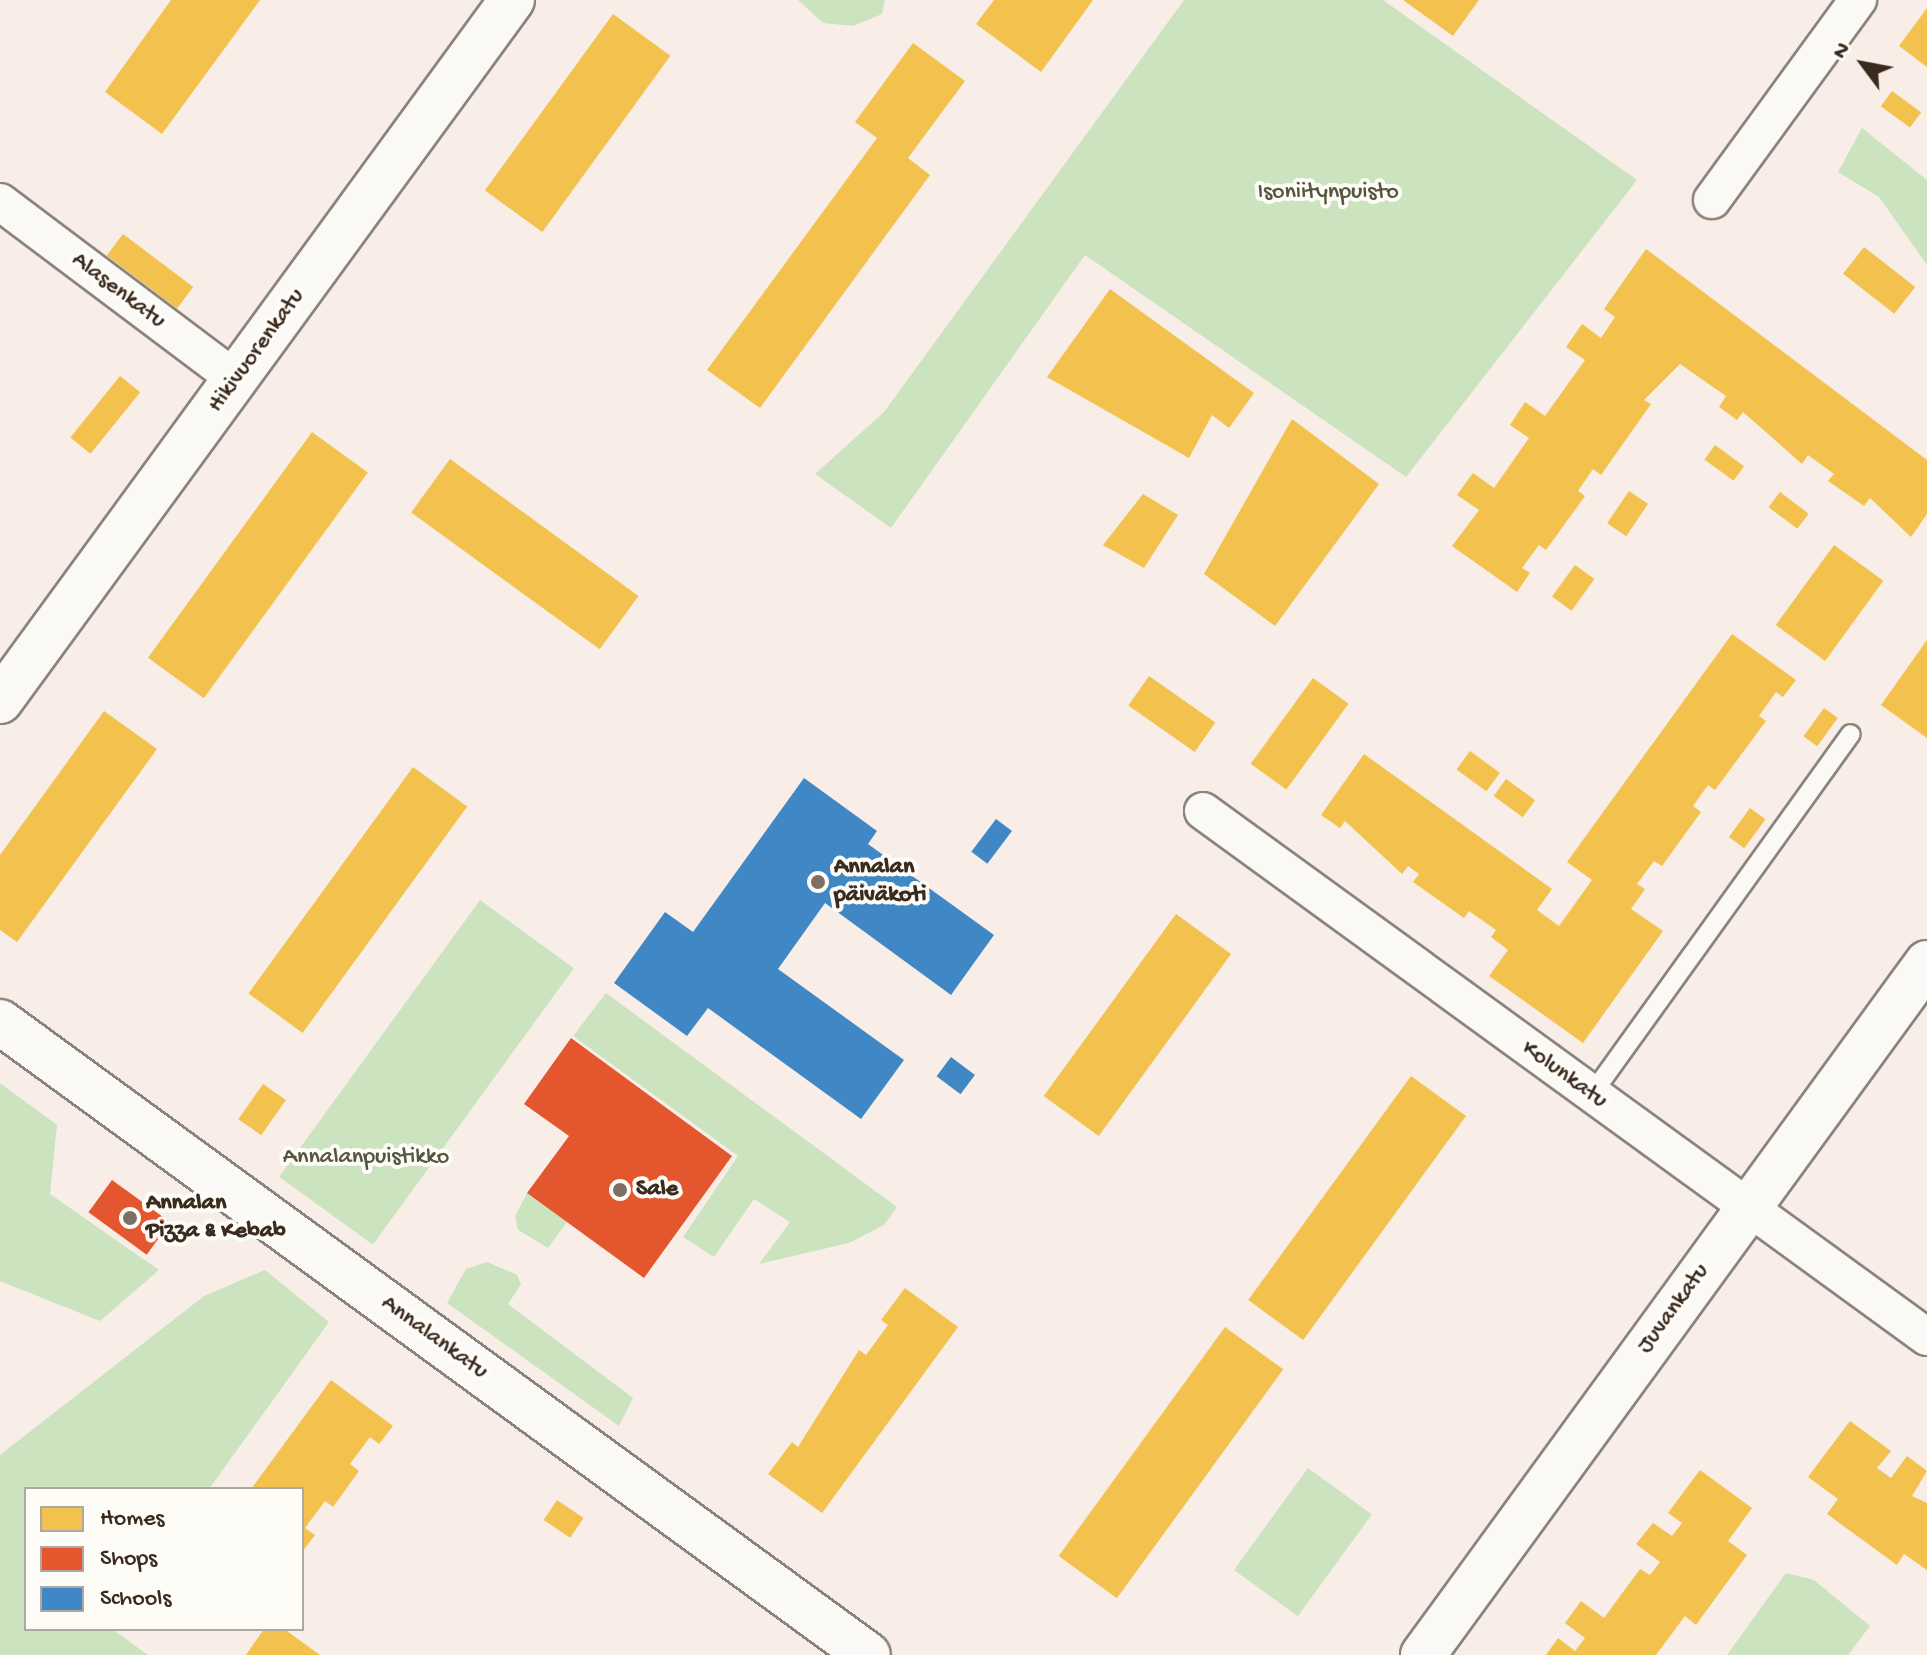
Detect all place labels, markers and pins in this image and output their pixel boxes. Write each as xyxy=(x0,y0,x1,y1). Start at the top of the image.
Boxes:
place label: Annalan päiväkoti xyxy=(834,854,926,910)
marker: Annalan päiväkoti xyxy=(809,873,827,891)
place label: Sale xyxy=(636,1176,678,1204)
marker: Sale xyxy=(611,1181,629,1199)
place label: Annalan Pizza & Kebab xyxy=(146,1190,286,1246)
marker: Annalan Pizza & Kebab xyxy=(121,1209,139,1227)

